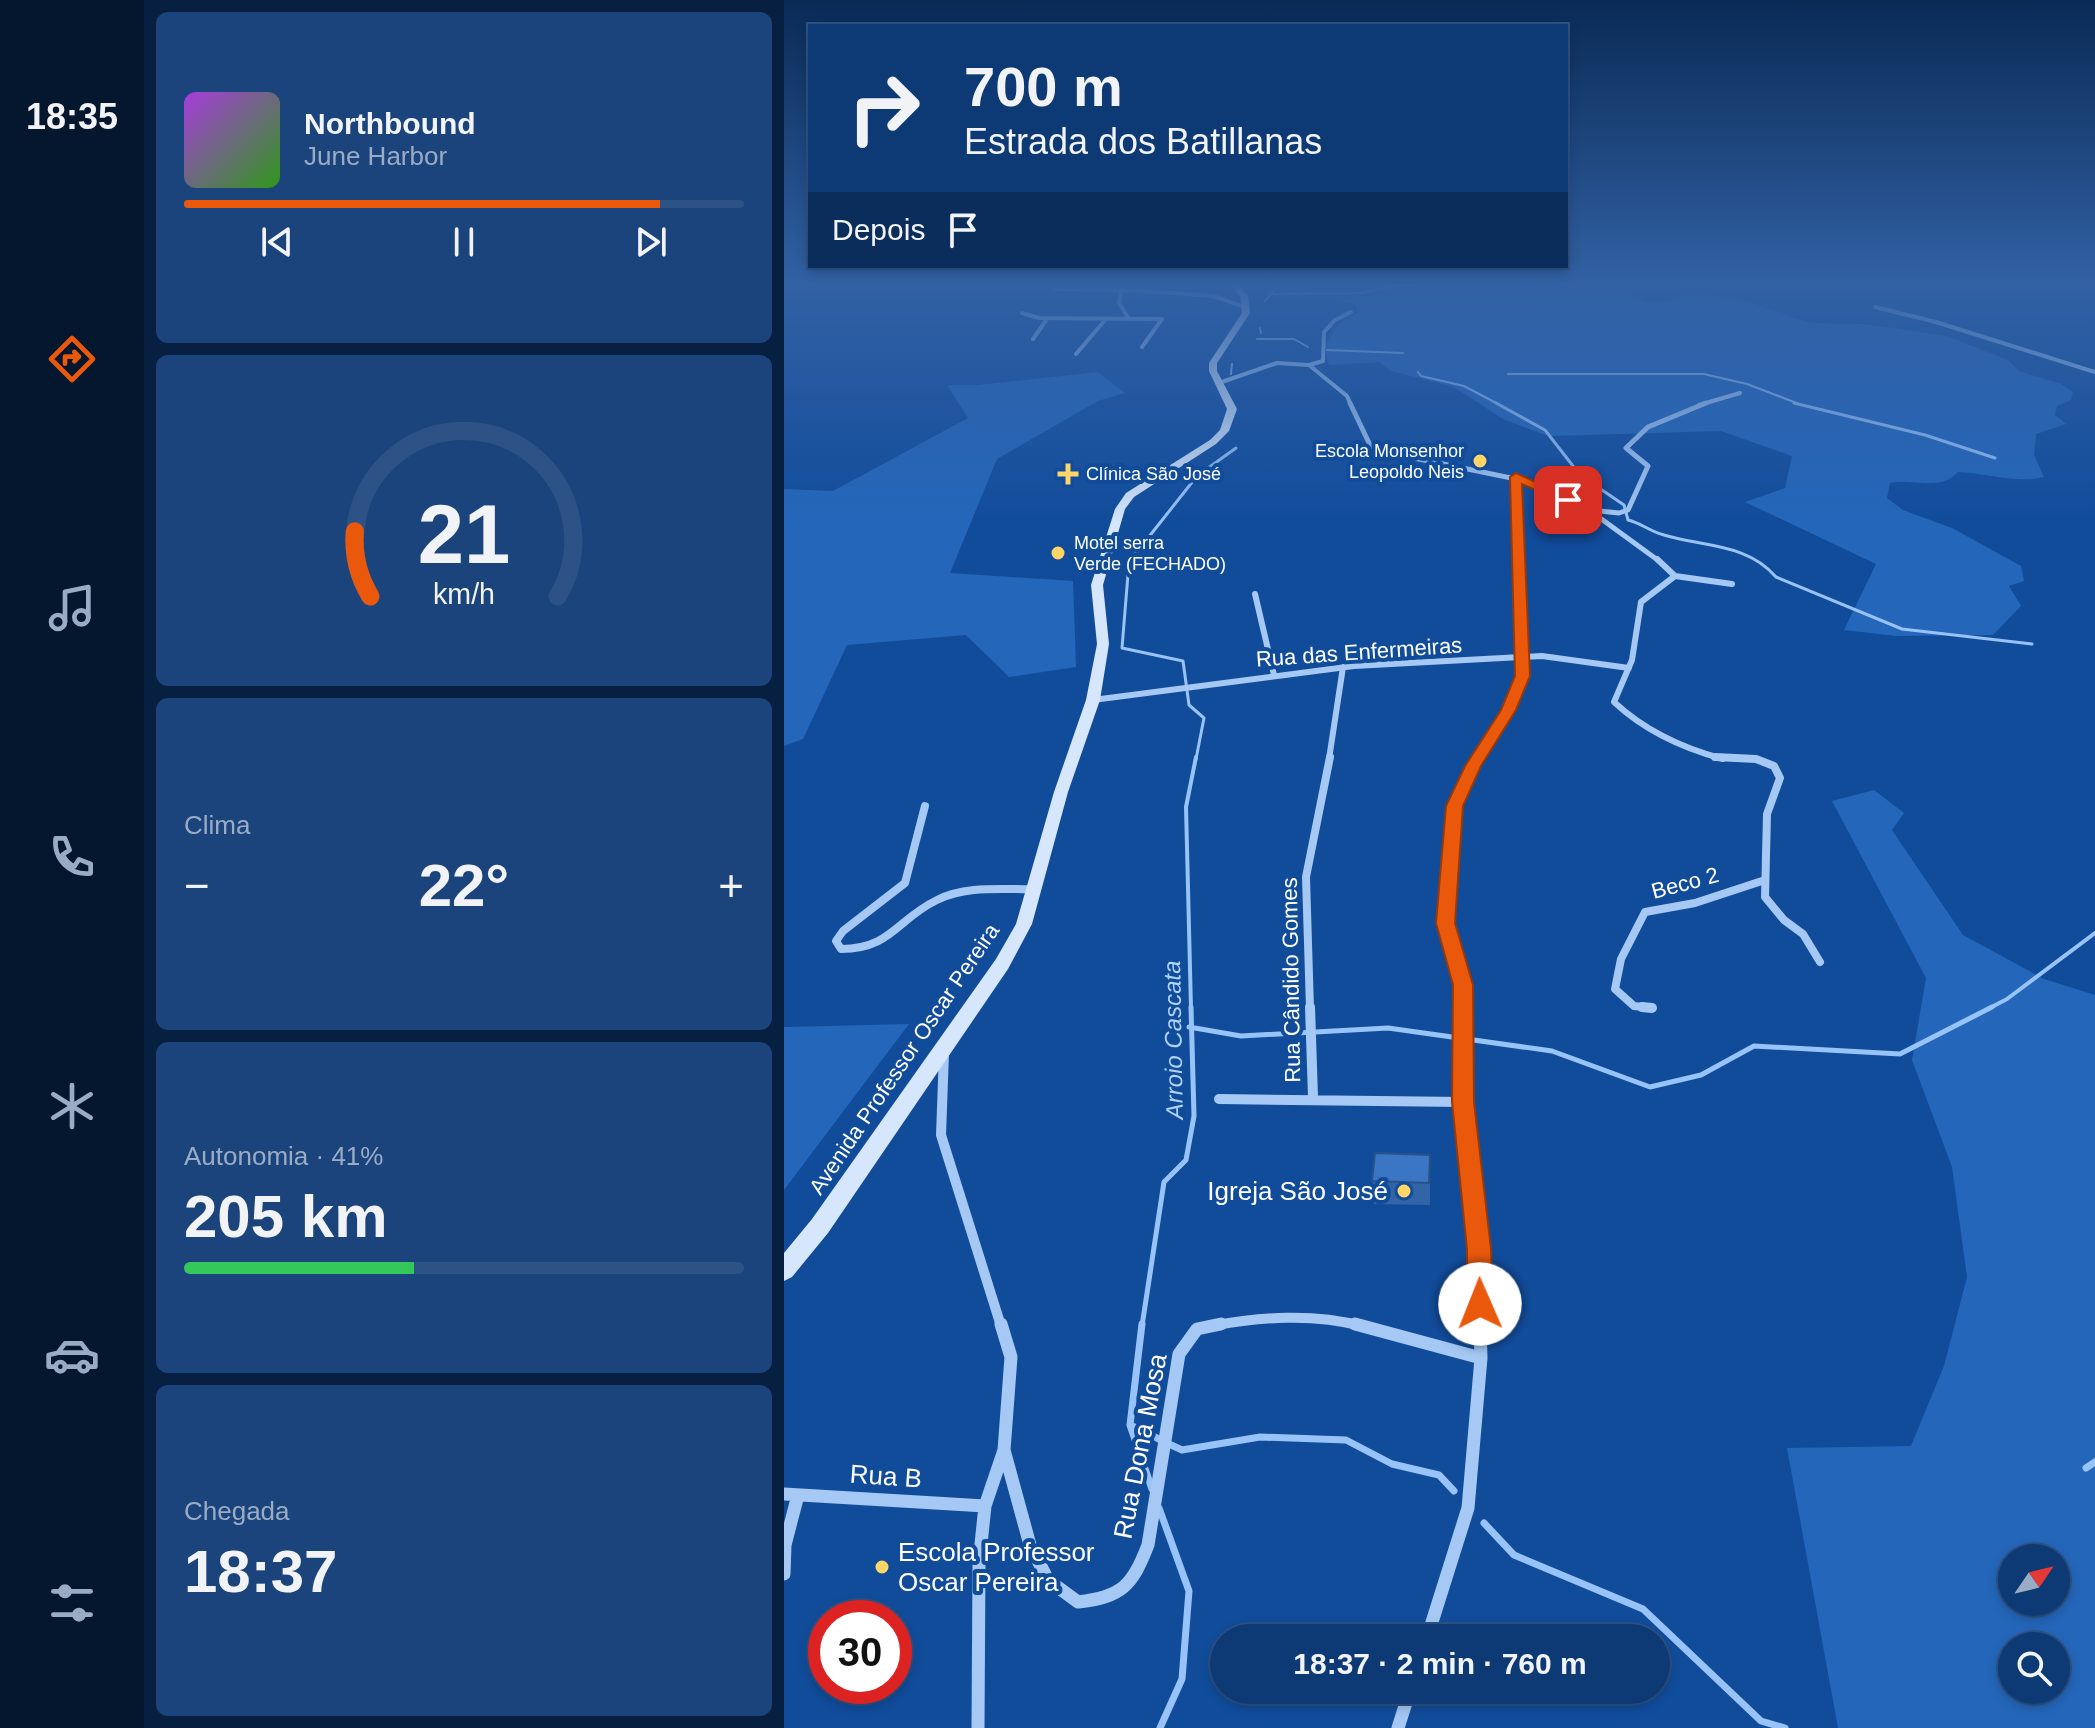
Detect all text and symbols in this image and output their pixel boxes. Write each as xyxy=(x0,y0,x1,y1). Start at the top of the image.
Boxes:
text: 700 m xyxy=(964,55,1123,118)
icon: right xyxy=(832,56,936,160)
text: 18:35 xyxy=(26,96,118,137)
text: Northbound xyxy=(304,107,476,140)
text: Estrada dos Batillanas xyxy=(964,121,1322,162)
text: June Harbor xyxy=(304,141,447,171)
icon: arrive xyxy=(941,208,985,252)
text: Depois xyxy=(832,213,925,246)
icon: previous xyxy=(255,220,299,264)
icon: pause xyxy=(442,220,486,264)
icon: next xyxy=(629,220,673,264)
icon: directions xyxy=(44,331,100,387)
place label: Escola Monsenhor Leopoldo Neis xyxy=(1315,441,1464,482)
marker: Escola Monsenhor Leopoldo Neis xyxy=(1471,452,1489,470)
marker: Clínica São José xyxy=(1057,463,1079,485)
place label: Clínica São José xyxy=(1086,464,1221,484)
pin xyxy=(1534,466,1602,534)
icon: arrive xyxy=(1546,478,1590,522)
text: 21 xyxy=(418,487,510,580)
place label: Motel serra Verde (FECHADO) xyxy=(1074,533,1226,574)
marker: Motel serra Verde (FECHADO) xyxy=(1049,544,1067,562)
text: km/h xyxy=(433,578,495,610)
icon: music xyxy=(44,580,100,636)
street label: Rua das Enfermeiras xyxy=(1255,632,1463,672)
text: Clima xyxy=(184,810,250,840)
icon: phone xyxy=(44,829,100,885)
text: 22° xyxy=(419,852,509,919)
text: − xyxy=(184,861,210,910)
text: + xyxy=(718,861,744,910)
street label: Beco 2 xyxy=(1649,862,1721,904)
street label: Rua Cândido Gomes xyxy=(1277,877,1305,1083)
street label: Avenida Professor Oscar Pereira xyxy=(804,918,1005,1199)
water label: Arroio Cascata xyxy=(1158,960,1188,1122)
icon: climate xyxy=(44,1078,100,1134)
text: Autonomia · 41% xyxy=(184,1141,383,1171)
place label: Igreja São José xyxy=(1207,1176,1388,1206)
marker: Igreja São José xyxy=(1395,1182,1413,1200)
text: 205 km xyxy=(184,1183,388,1250)
position arrow xyxy=(1438,1262,1522,1346)
icon: car xyxy=(44,1327,100,1383)
street label: Rua Dona Mosa xyxy=(1107,1350,1173,1541)
street label: Rua B xyxy=(849,1459,923,1493)
text: Chegada xyxy=(184,1496,290,1526)
place label: Escola Professor Oscar Pereira xyxy=(898,1537,1095,1597)
text: 18:37 xyxy=(184,1538,337,1605)
north arrow xyxy=(1998,1544,2070,1616)
map controls xyxy=(1998,1544,2070,1704)
marker: Escola Professor Oscar Pereira xyxy=(873,1558,891,1576)
icon: filters xyxy=(44,1575,100,1631)
speed limit sign: 30 xyxy=(808,1600,912,1704)
button: search xyxy=(1998,1632,2070,1704)
text: 18:37 · 2 min · 760 m xyxy=(1293,1647,1587,1680)

